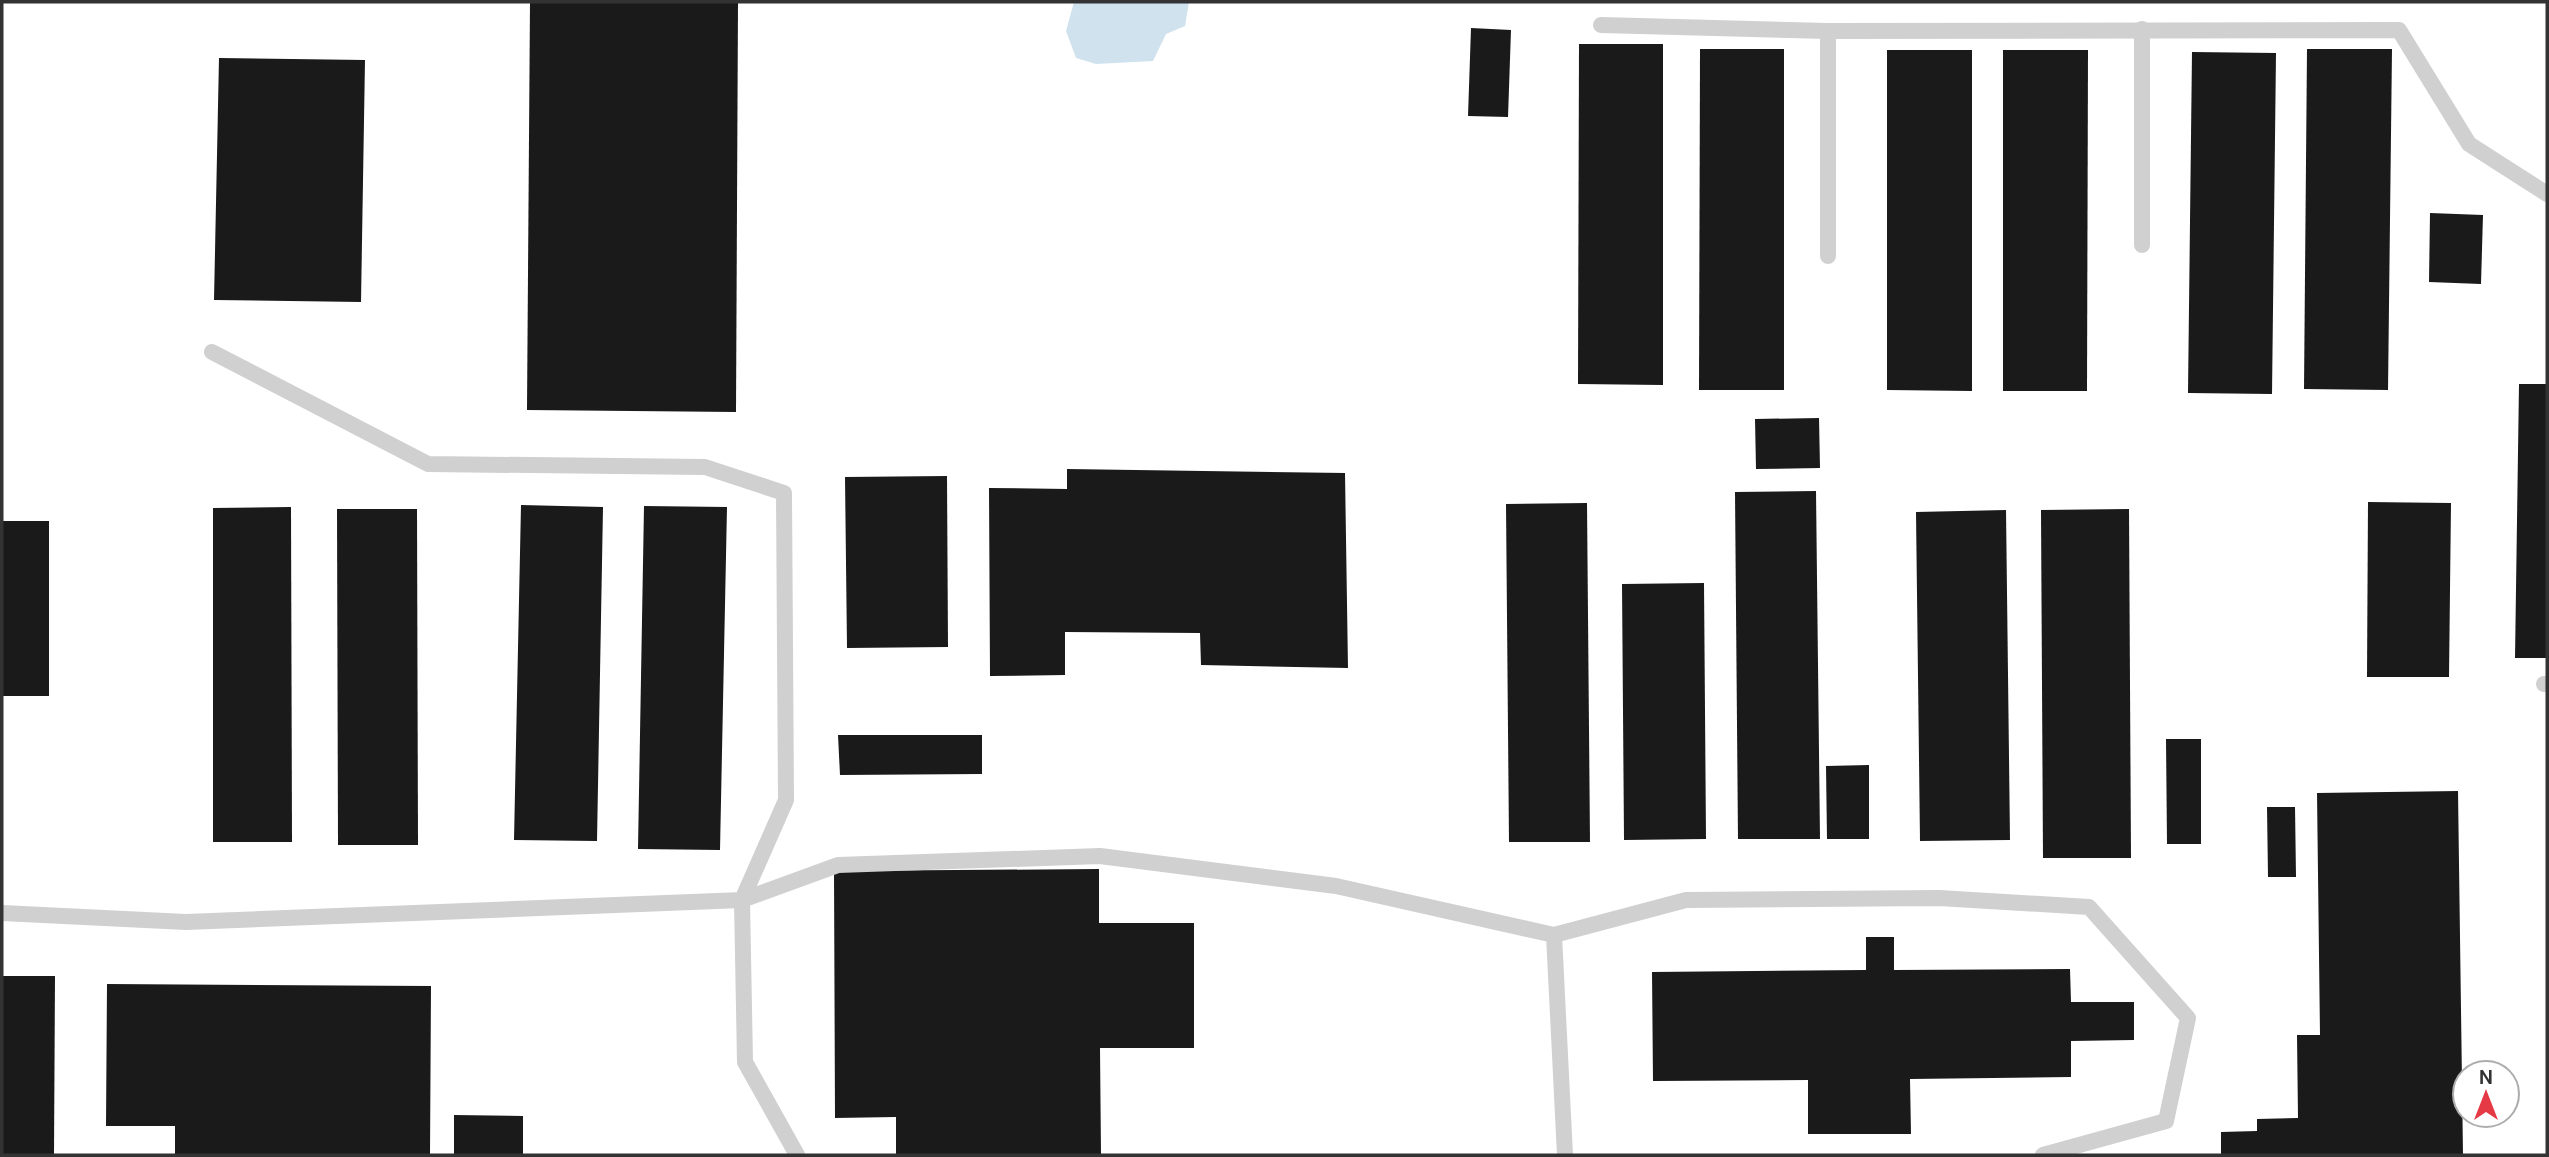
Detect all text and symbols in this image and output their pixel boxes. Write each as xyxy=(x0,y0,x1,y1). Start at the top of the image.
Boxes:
north arrow xyxy=(2451,1059,2521,1129)
text: N xyxy=(2479,1065,2493,1090)

